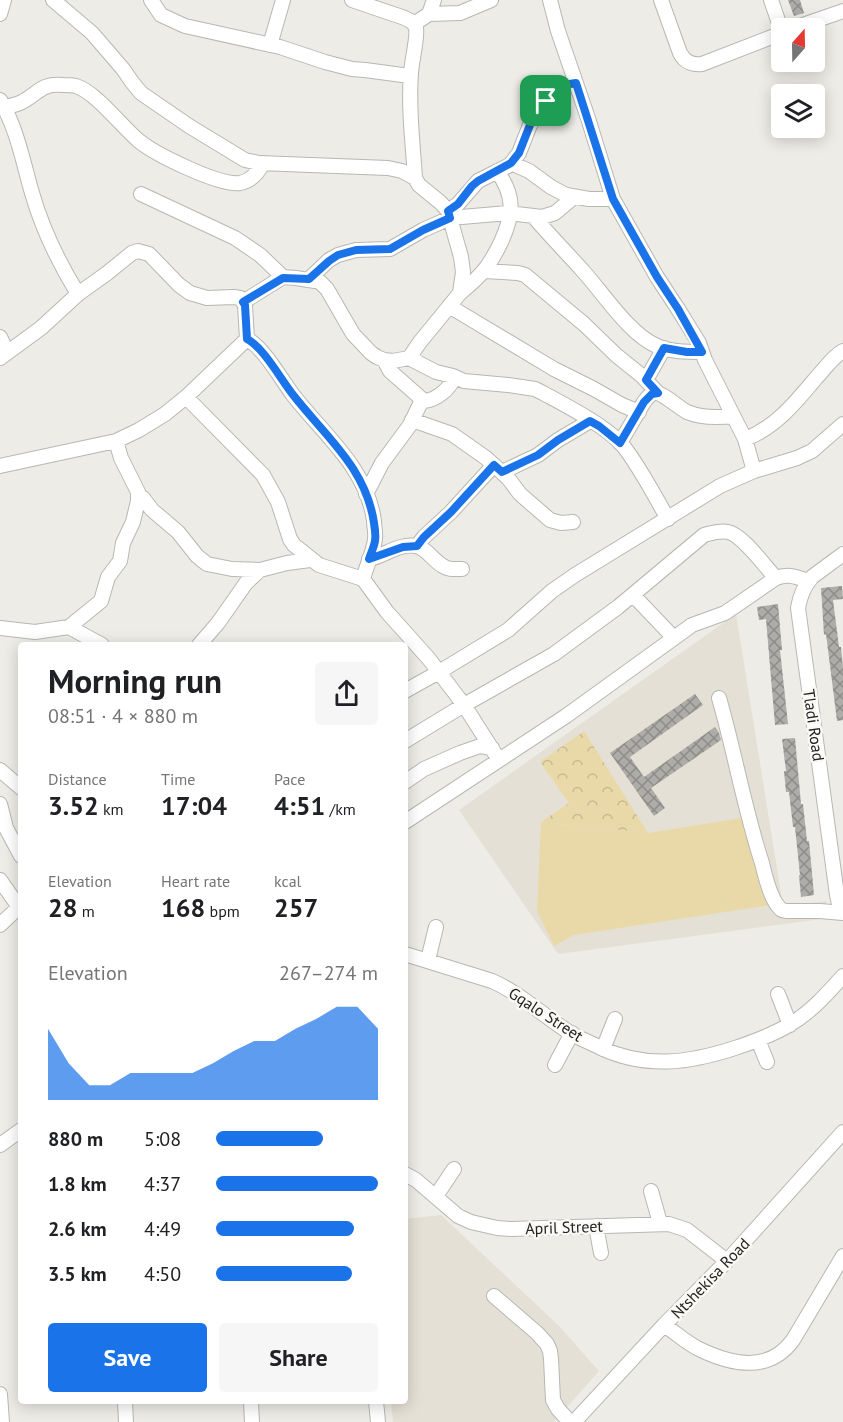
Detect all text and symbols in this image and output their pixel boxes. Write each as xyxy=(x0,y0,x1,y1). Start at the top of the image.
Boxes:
north arrow xyxy=(771,18,825,72)
map controls xyxy=(771,18,825,138)
pin xyxy=(520,75,571,126)
icon: arrive xyxy=(529,84,562,117)
button: layers xyxy=(771,84,825,138)
text: Morning run xyxy=(48,659,222,702)
button: share xyxy=(315,662,378,725)
street label: Tladi Road xyxy=(799,688,829,762)
text: 08:51 · 4 × 880 m xyxy=(48,703,198,729)
text: Distance xyxy=(48,769,107,789)
text: Time xyxy=(161,769,195,789)
text: Pace xyxy=(274,769,305,789)
text: 3.52 xyxy=(48,789,99,822)
text: 17:04 xyxy=(161,789,227,822)
text: 4:51 xyxy=(274,789,325,822)
text: km xyxy=(99,799,124,819)
text: /km xyxy=(325,799,356,819)
text: Elevation xyxy=(48,871,112,891)
text: Heart rate xyxy=(161,871,230,891)
text: kcal xyxy=(274,871,301,891)
text: 28 xyxy=(48,891,77,924)
text: 168 xyxy=(161,891,205,924)
text: 257 xyxy=(274,891,318,924)
text: m xyxy=(77,901,95,921)
text: bpm xyxy=(205,901,240,921)
text: Elevation xyxy=(48,960,128,986)
text: 267–274 m xyxy=(279,960,378,986)
street label: Gqalo Street xyxy=(505,983,587,1046)
text: 880 m xyxy=(48,1126,103,1152)
text: 5:08 xyxy=(144,1126,181,1152)
text: 1.8 km xyxy=(48,1171,107,1197)
text: 4:37 xyxy=(144,1171,181,1197)
text: 2.6 km xyxy=(48,1216,107,1242)
text: 4:49 xyxy=(144,1216,181,1242)
street label: April Street xyxy=(525,1216,604,1238)
street label: Ntshekisa Road xyxy=(666,1233,754,1323)
text: 3.5 km xyxy=(48,1261,107,1287)
text: 4:50 xyxy=(144,1261,181,1287)
button: Save xyxy=(48,1323,207,1392)
button: Share xyxy=(219,1323,378,1392)

